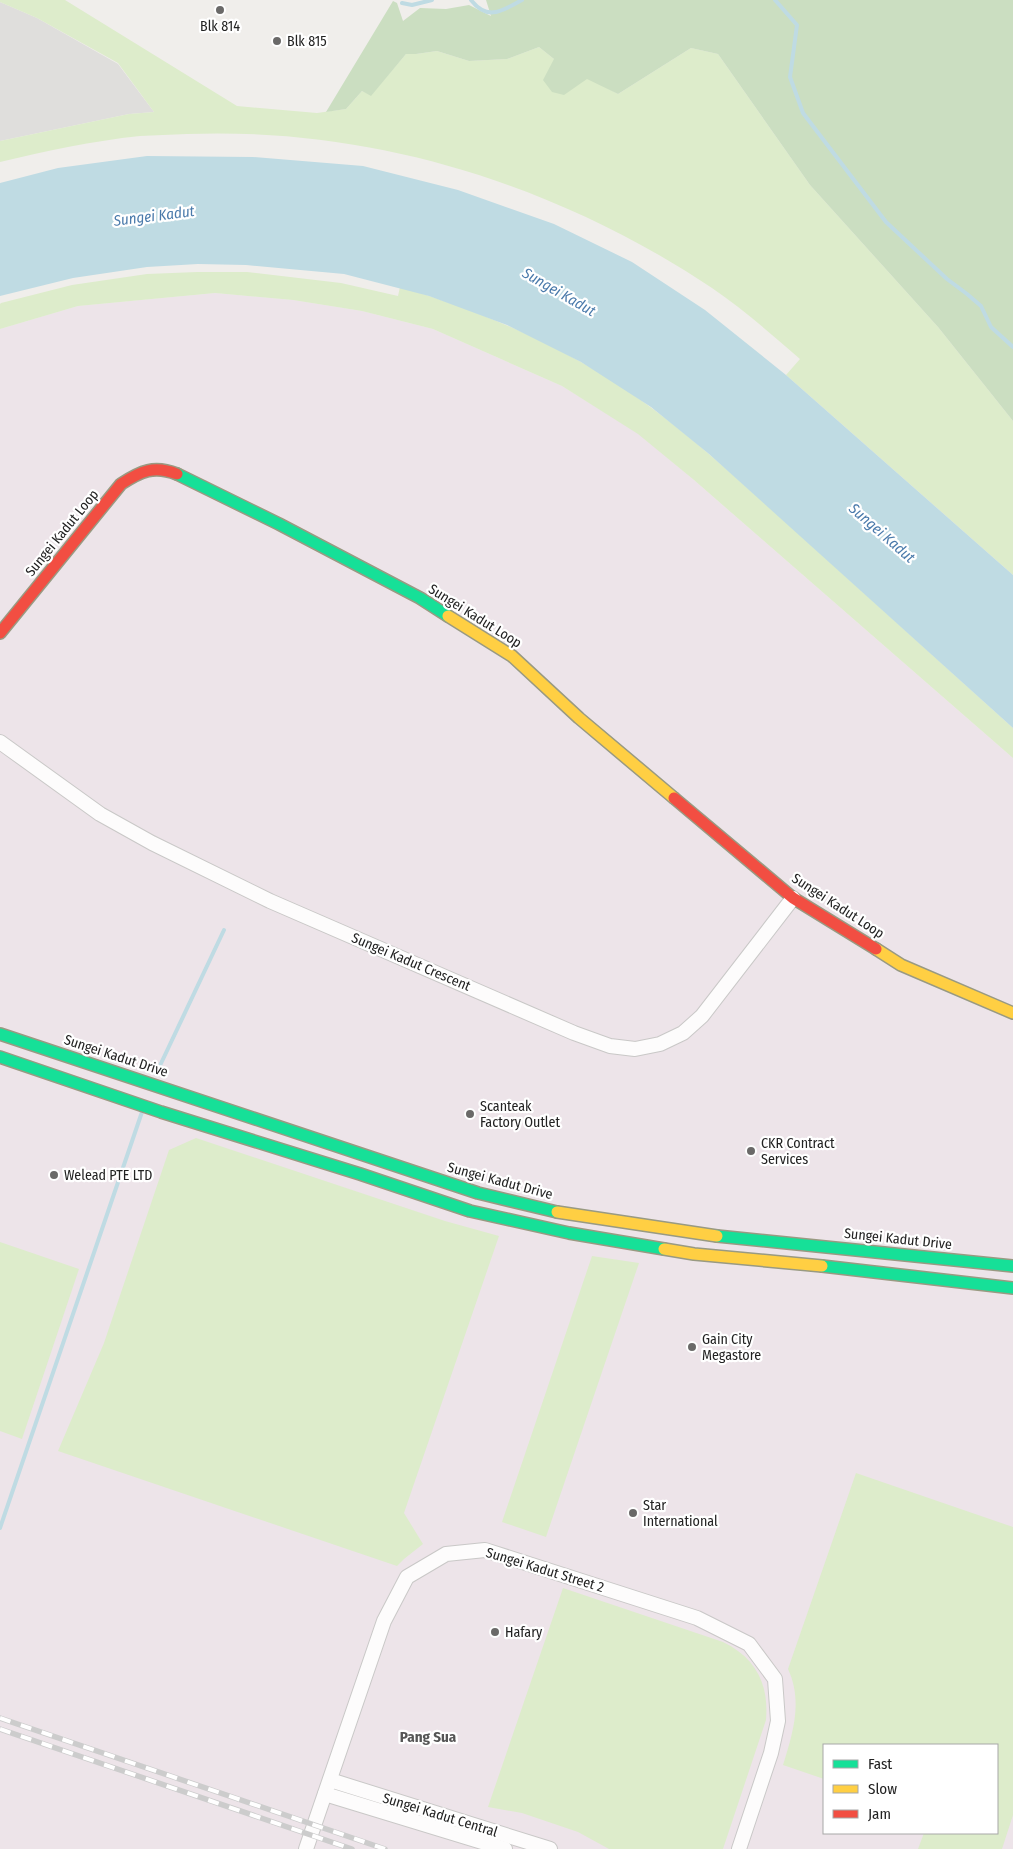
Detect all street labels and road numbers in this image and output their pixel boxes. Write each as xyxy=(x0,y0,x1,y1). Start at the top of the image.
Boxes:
street label: Sungei Kadut Loop xyxy=(22,486,102,580)
street label: Sungei Kadut Loop xyxy=(425,581,525,651)
street label: Sungei Kadut Loop xyxy=(789,870,887,942)
street label: Sungei Kadut Crescent xyxy=(349,929,473,995)
street label: Sungei Kadut Drive xyxy=(62,1031,170,1081)
street label: Sungei Kadut Drive xyxy=(446,1159,555,1203)
street label: Sungei Kadut Drive xyxy=(843,1225,953,1253)
street label: Sungei Kadut Street 2 xyxy=(484,1544,606,1596)
street label: Sungei Kadut Central xyxy=(381,1789,500,1841)

